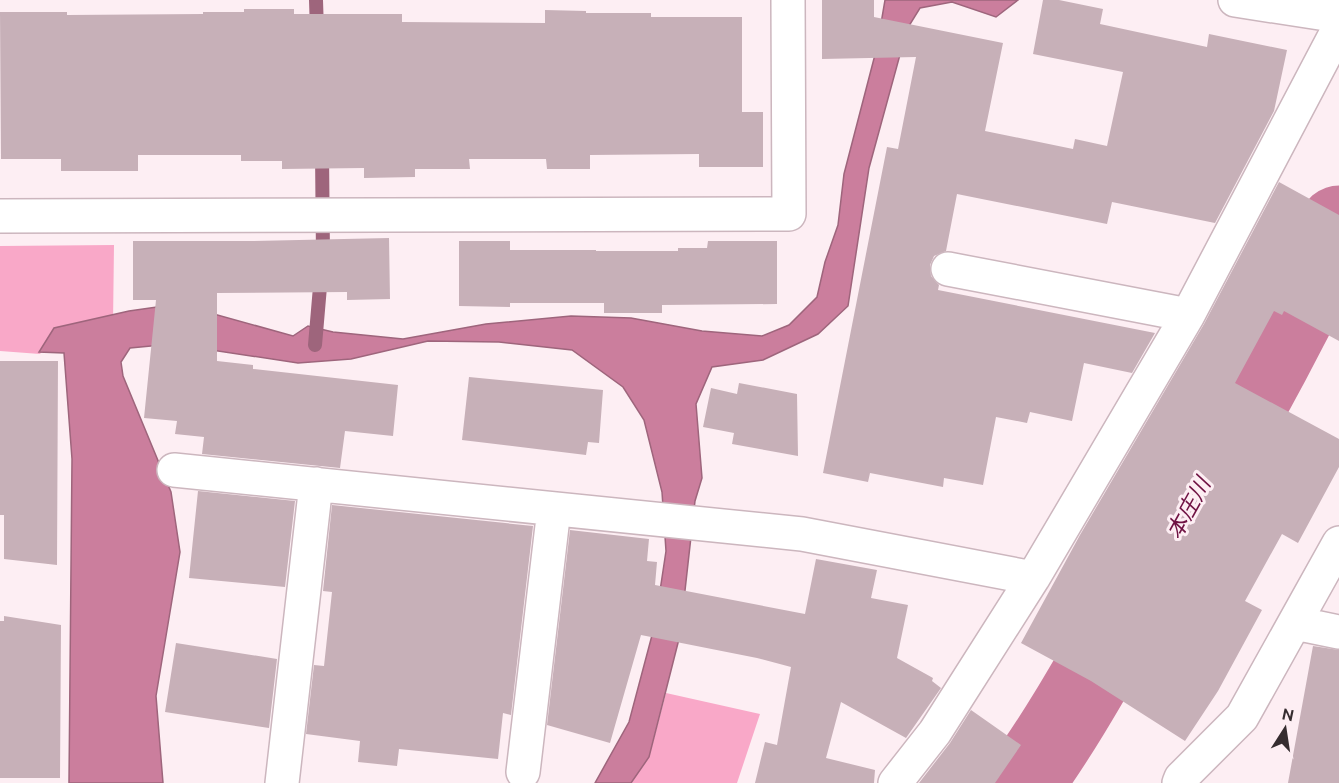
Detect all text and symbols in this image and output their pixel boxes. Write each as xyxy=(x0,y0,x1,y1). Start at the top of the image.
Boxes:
water label: 本庄川 xyxy=(1161,471,1215,543)
north arrow xyxy=(1255,699,1315,759)
text: N xyxy=(1280,704,1296,724)

